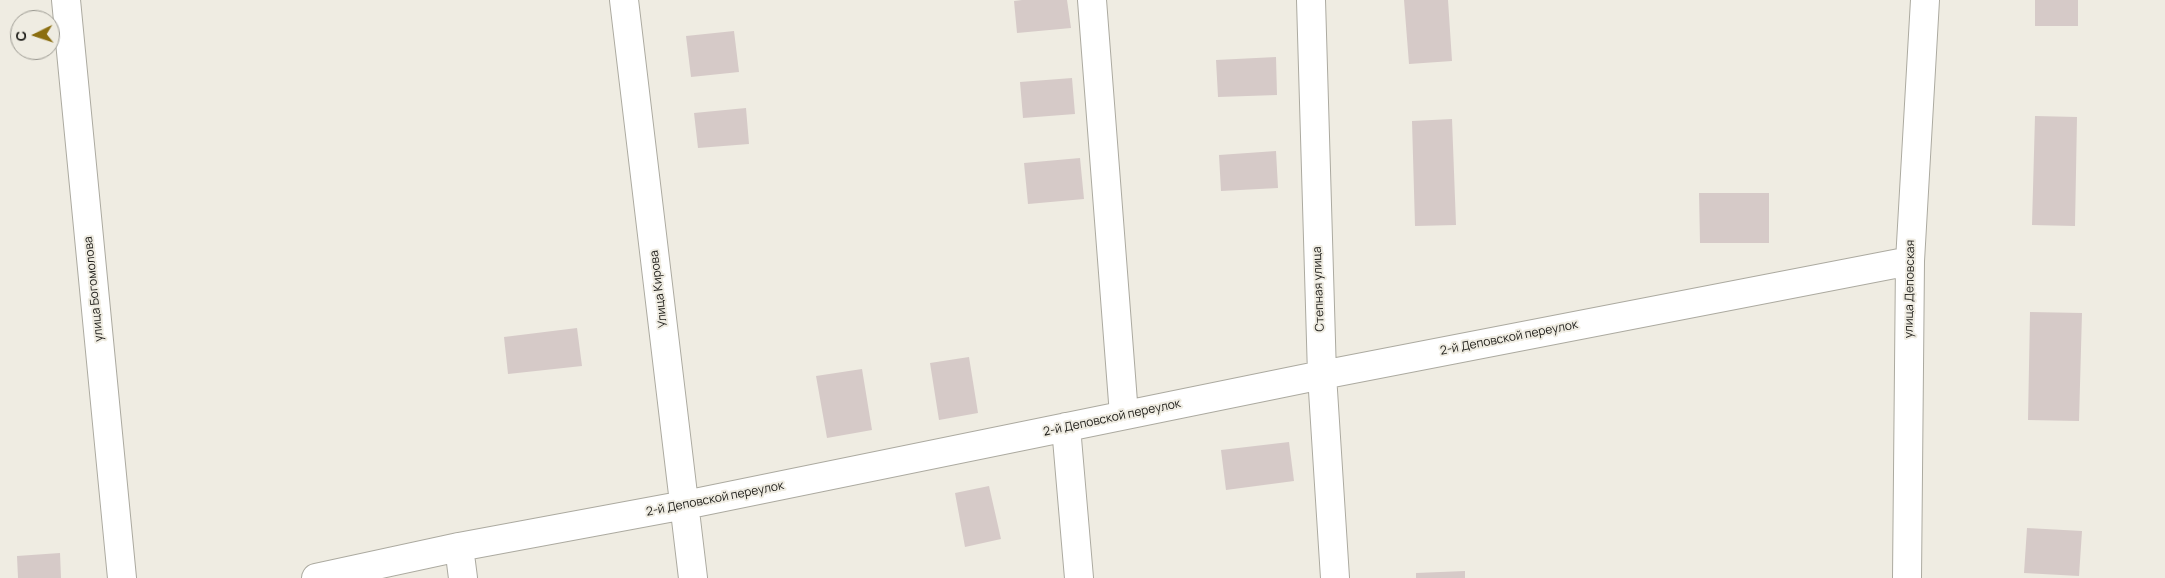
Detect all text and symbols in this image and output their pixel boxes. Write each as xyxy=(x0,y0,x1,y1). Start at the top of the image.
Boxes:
north arrow xyxy=(10,10,60,60)
text: С xyxy=(11,30,30,42)
street label: улица Богомолова xyxy=(81,236,107,342)
street label: улица Деповская xyxy=(1902,240,1918,338)
street label: Степная улица xyxy=(1310,246,1328,332)
street label: Улица Кирова xyxy=(647,249,671,329)
street label: 2-й Деповской переулок xyxy=(1439,318,1579,358)
street label: 2-й Деповской переулок xyxy=(1042,396,1182,440)
street label: 2-й Деповской переулок xyxy=(645,479,785,519)

